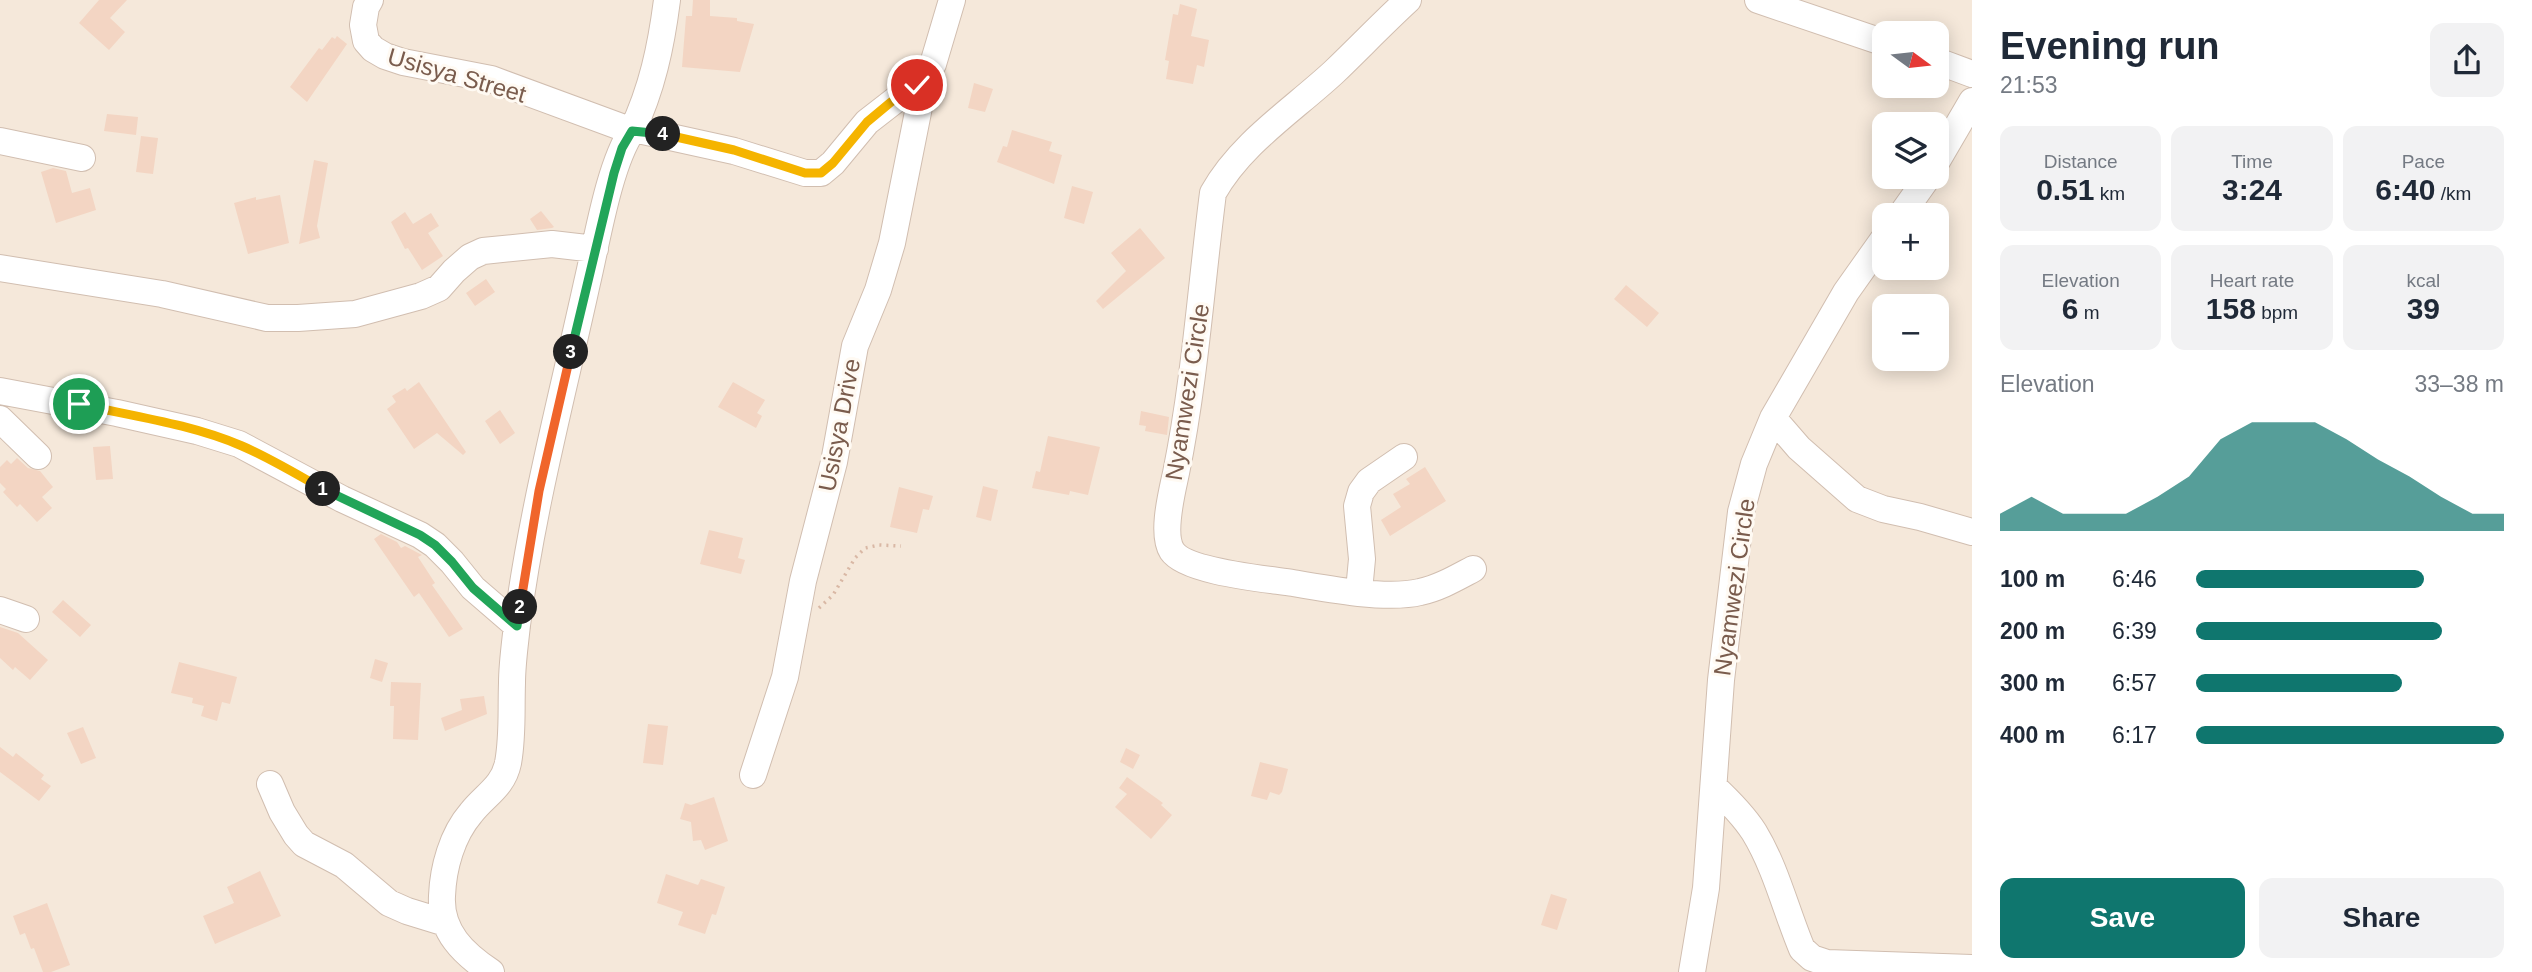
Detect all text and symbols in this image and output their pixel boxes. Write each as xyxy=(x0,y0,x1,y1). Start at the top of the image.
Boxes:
north arrow xyxy=(1872,21,1950,98)
map controls xyxy=(1872,21,1949,371)
button: share xyxy=(2430,23,2504,97)
text: Evening run xyxy=(2000,25,2220,67)
street label: Usisya Street xyxy=(385,42,530,108)
pin xyxy=(887,55,947,115)
icon: check xyxy=(898,66,936,104)
text: 21:53 xyxy=(2000,72,2058,98)
button: layers xyxy=(1872,112,1949,189)
pin: 4 xyxy=(646,116,680,152)
text: 4 xyxy=(657,123,668,144)
text: Distance xyxy=(2044,151,2118,172)
text: Time xyxy=(2231,151,2273,172)
text: Pace xyxy=(2402,151,2445,172)
text: 0.51 xyxy=(2036,173,2095,206)
text: 3:24 xyxy=(2222,173,2282,206)
text: 6:40 xyxy=(2375,173,2435,206)
text: km xyxy=(2095,183,2125,204)
text: /km xyxy=(2435,183,2471,204)
button: + xyxy=(1872,203,1949,280)
text: Elevation xyxy=(2042,270,2120,291)
text: Heart rate xyxy=(2210,270,2294,291)
text: kcal xyxy=(2406,270,2440,291)
text: 6 xyxy=(2062,292,2078,325)
text: 158 xyxy=(2206,292,2256,325)
text: 39 xyxy=(2407,292,2440,325)
button: − xyxy=(1872,294,1949,371)
street label: Nyamwezi Circle xyxy=(1160,302,1214,482)
text: m xyxy=(2078,302,2100,323)
text: bpm xyxy=(2256,302,2298,323)
pin: 3 xyxy=(554,334,588,370)
text: 3 xyxy=(565,341,576,362)
street label: Usisya Drive xyxy=(813,356,865,494)
text: Elevation xyxy=(2000,371,2095,397)
text: 33–38 m xyxy=(2414,371,2504,397)
pin xyxy=(49,374,109,434)
icon: arrive xyxy=(60,385,98,423)
pin: 1 xyxy=(306,472,340,506)
text: 1 xyxy=(317,478,328,499)
street label: Nyamwezi Circle xyxy=(1708,497,1760,677)
text: 100 m xyxy=(2000,566,2065,592)
text: 6:46 xyxy=(2112,566,2157,592)
pin: 2 xyxy=(503,590,538,624)
text: 2 xyxy=(514,596,525,617)
text: 200 m xyxy=(2000,618,2065,644)
text: 6:39 xyxy=(2112,618,2157,644)
text: 300 m xyxy=(2000,670,2065,696)
text: 6:57 xyxy=(2112,670,2157,696)
text: 400 m xyxy=(2000,722,2065,748)
text: 6:17 xyxy=(2112,722,2157,748)
button: Save xyxy=(2000,878,2245,958)
button: Share xyxy=(2259,878,2504,958)

